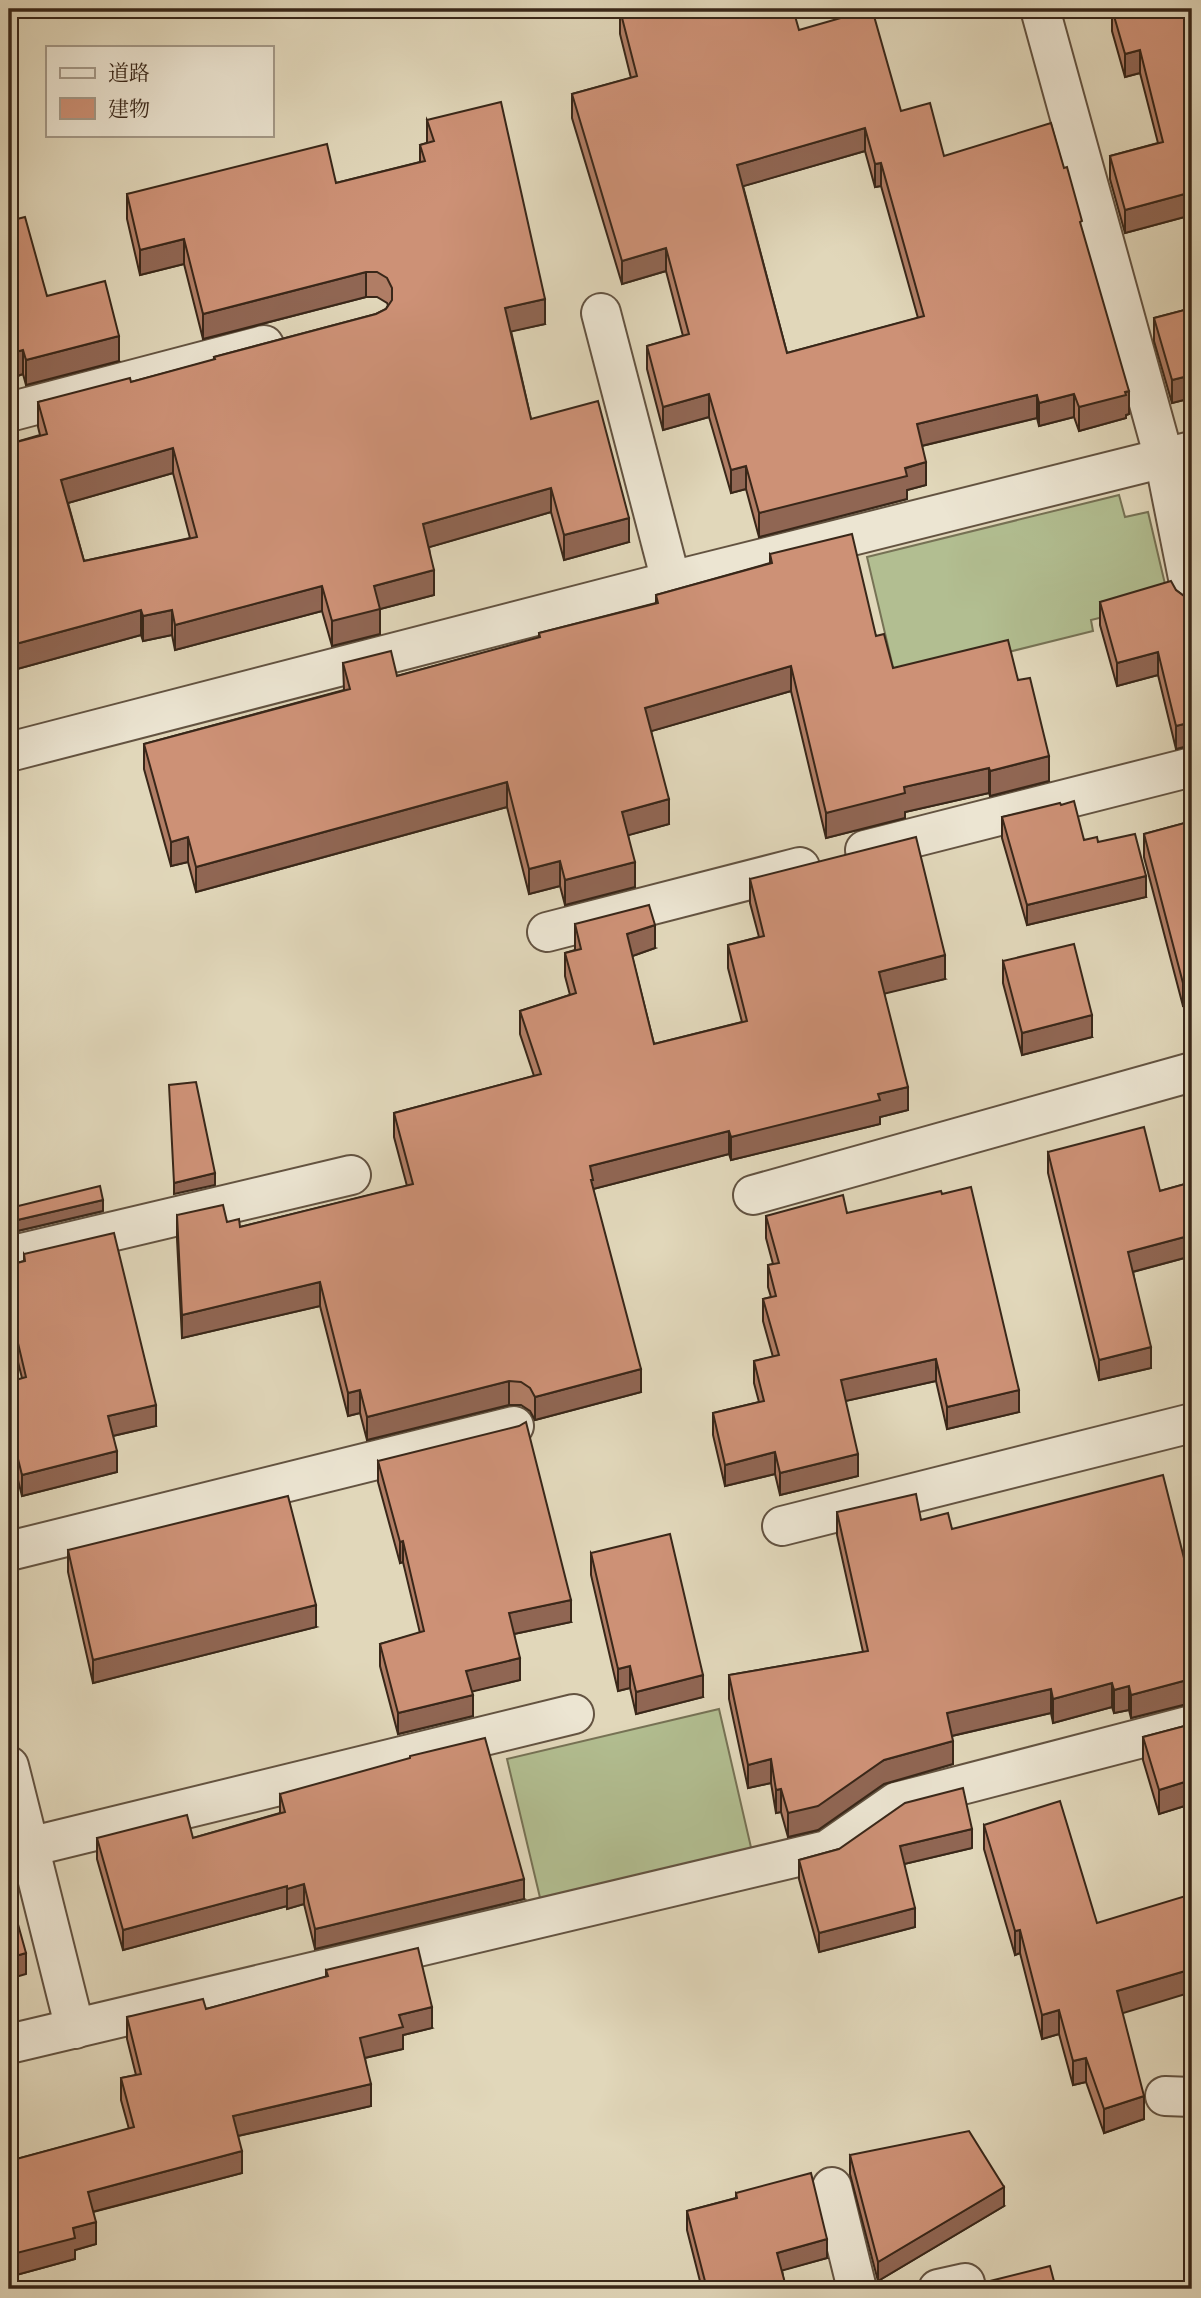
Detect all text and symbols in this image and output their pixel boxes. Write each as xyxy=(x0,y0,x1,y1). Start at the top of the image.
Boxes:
legend xyxy=(46,46,273,136)
text: 道路 xyxy=(108,60,150,85)
text: 建物 xyxy=(108,96,150,121)

